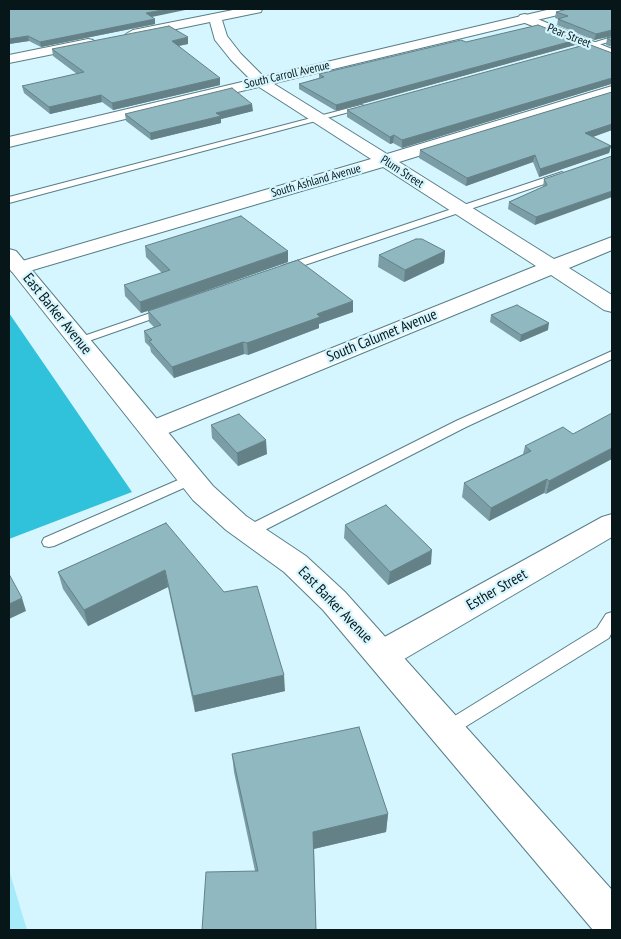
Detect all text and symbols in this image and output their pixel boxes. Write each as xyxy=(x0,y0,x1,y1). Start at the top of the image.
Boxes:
street label: Pear Street xyxy=(545,21,593,51)
street label: South Carroll Avenue xyxy=(243,58,331,92)
street label: Plum Street xyxy=(378,153,426,191)
street label: South Ashland Avenue xyxy=(270,161,362,201)
street label: East Barker Avenue xyxy=(19,270,95,358)
street label: South Calumet Avenue xyxy=(324,306,440,366)
street label: East Barker Avenue xyxy=(294,563,376,647)
street label: Esther Street xyxy=(464,566,530,614)

